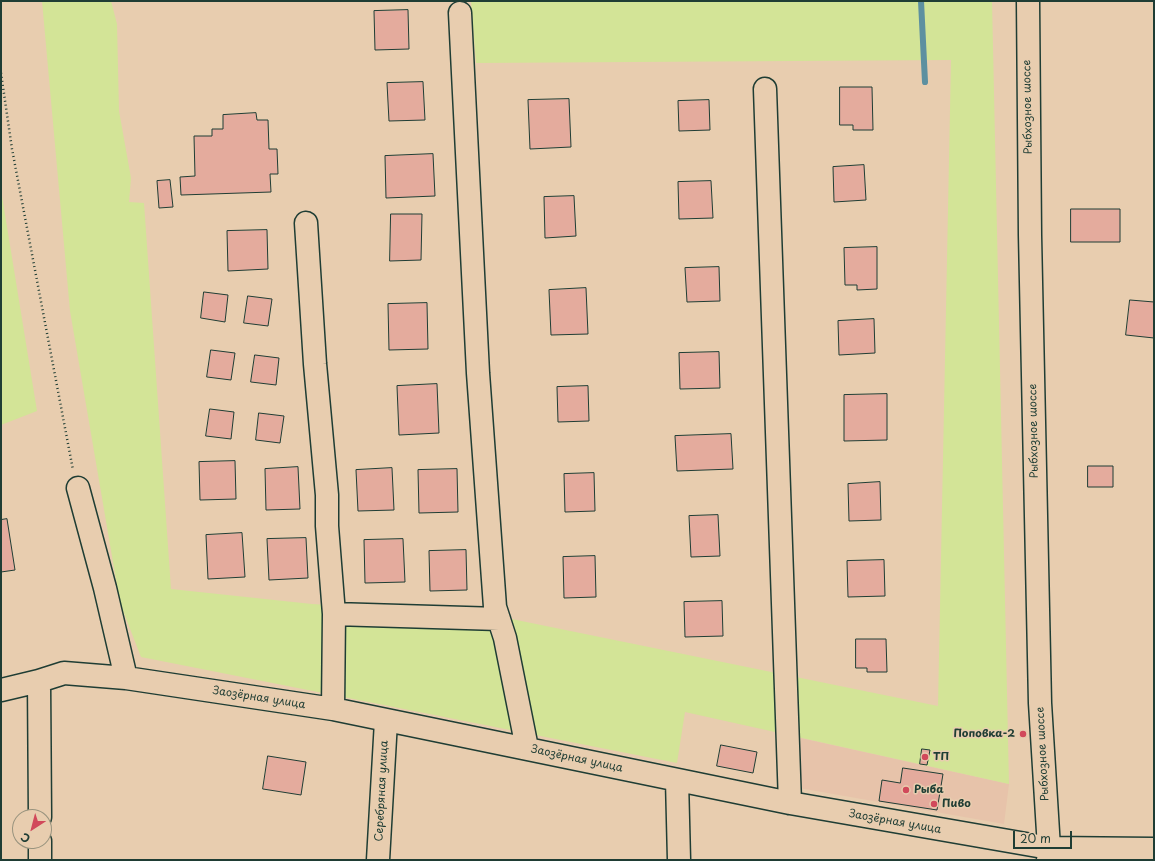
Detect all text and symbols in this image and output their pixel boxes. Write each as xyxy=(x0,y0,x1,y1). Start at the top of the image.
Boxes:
street label: Рыбхозное шоссе xyxy=(1021,60,1035,154)
street label: Рыбхозное шоссе xyxy=(1027,384,1041,478)
street label: Заозёрная улица xyxy=(212,684,306,712)
street label: Рыбхозное шоссе xyxy=(1034,706,1052,802)
place label: Поповка-2 xyxy=(953,727,1015,741)
marker: Поповка-2 xyxy=(1018,729,1028,739)
street label: Серебряная улица xyxy=(373,740,391,842)
street label: Заозёрная улица xyxy=(530,743,624,775)
place label: ТП xyxy=(933,750,949,764)
marker: ТП xyxy=(920,752,930,762)
place label: Рыба xyxy=(914,783,944,797)
marker: Рыба xyxy=(901,785,911,795)
place label: Пиво xyxy=(942,797,971,811)
marker: Пиво xyxy=(929,799,939,809)
street label: Заозёрная улица xyxy=(848,807,942,837)
north arrow xyxy=(12,809,52,849)
scale bar xyxy=(1015,823,1074,849)
text: С xyxy=(17,829,34,848)
text: 20 m xyxy=(1020,829,1051,847)

